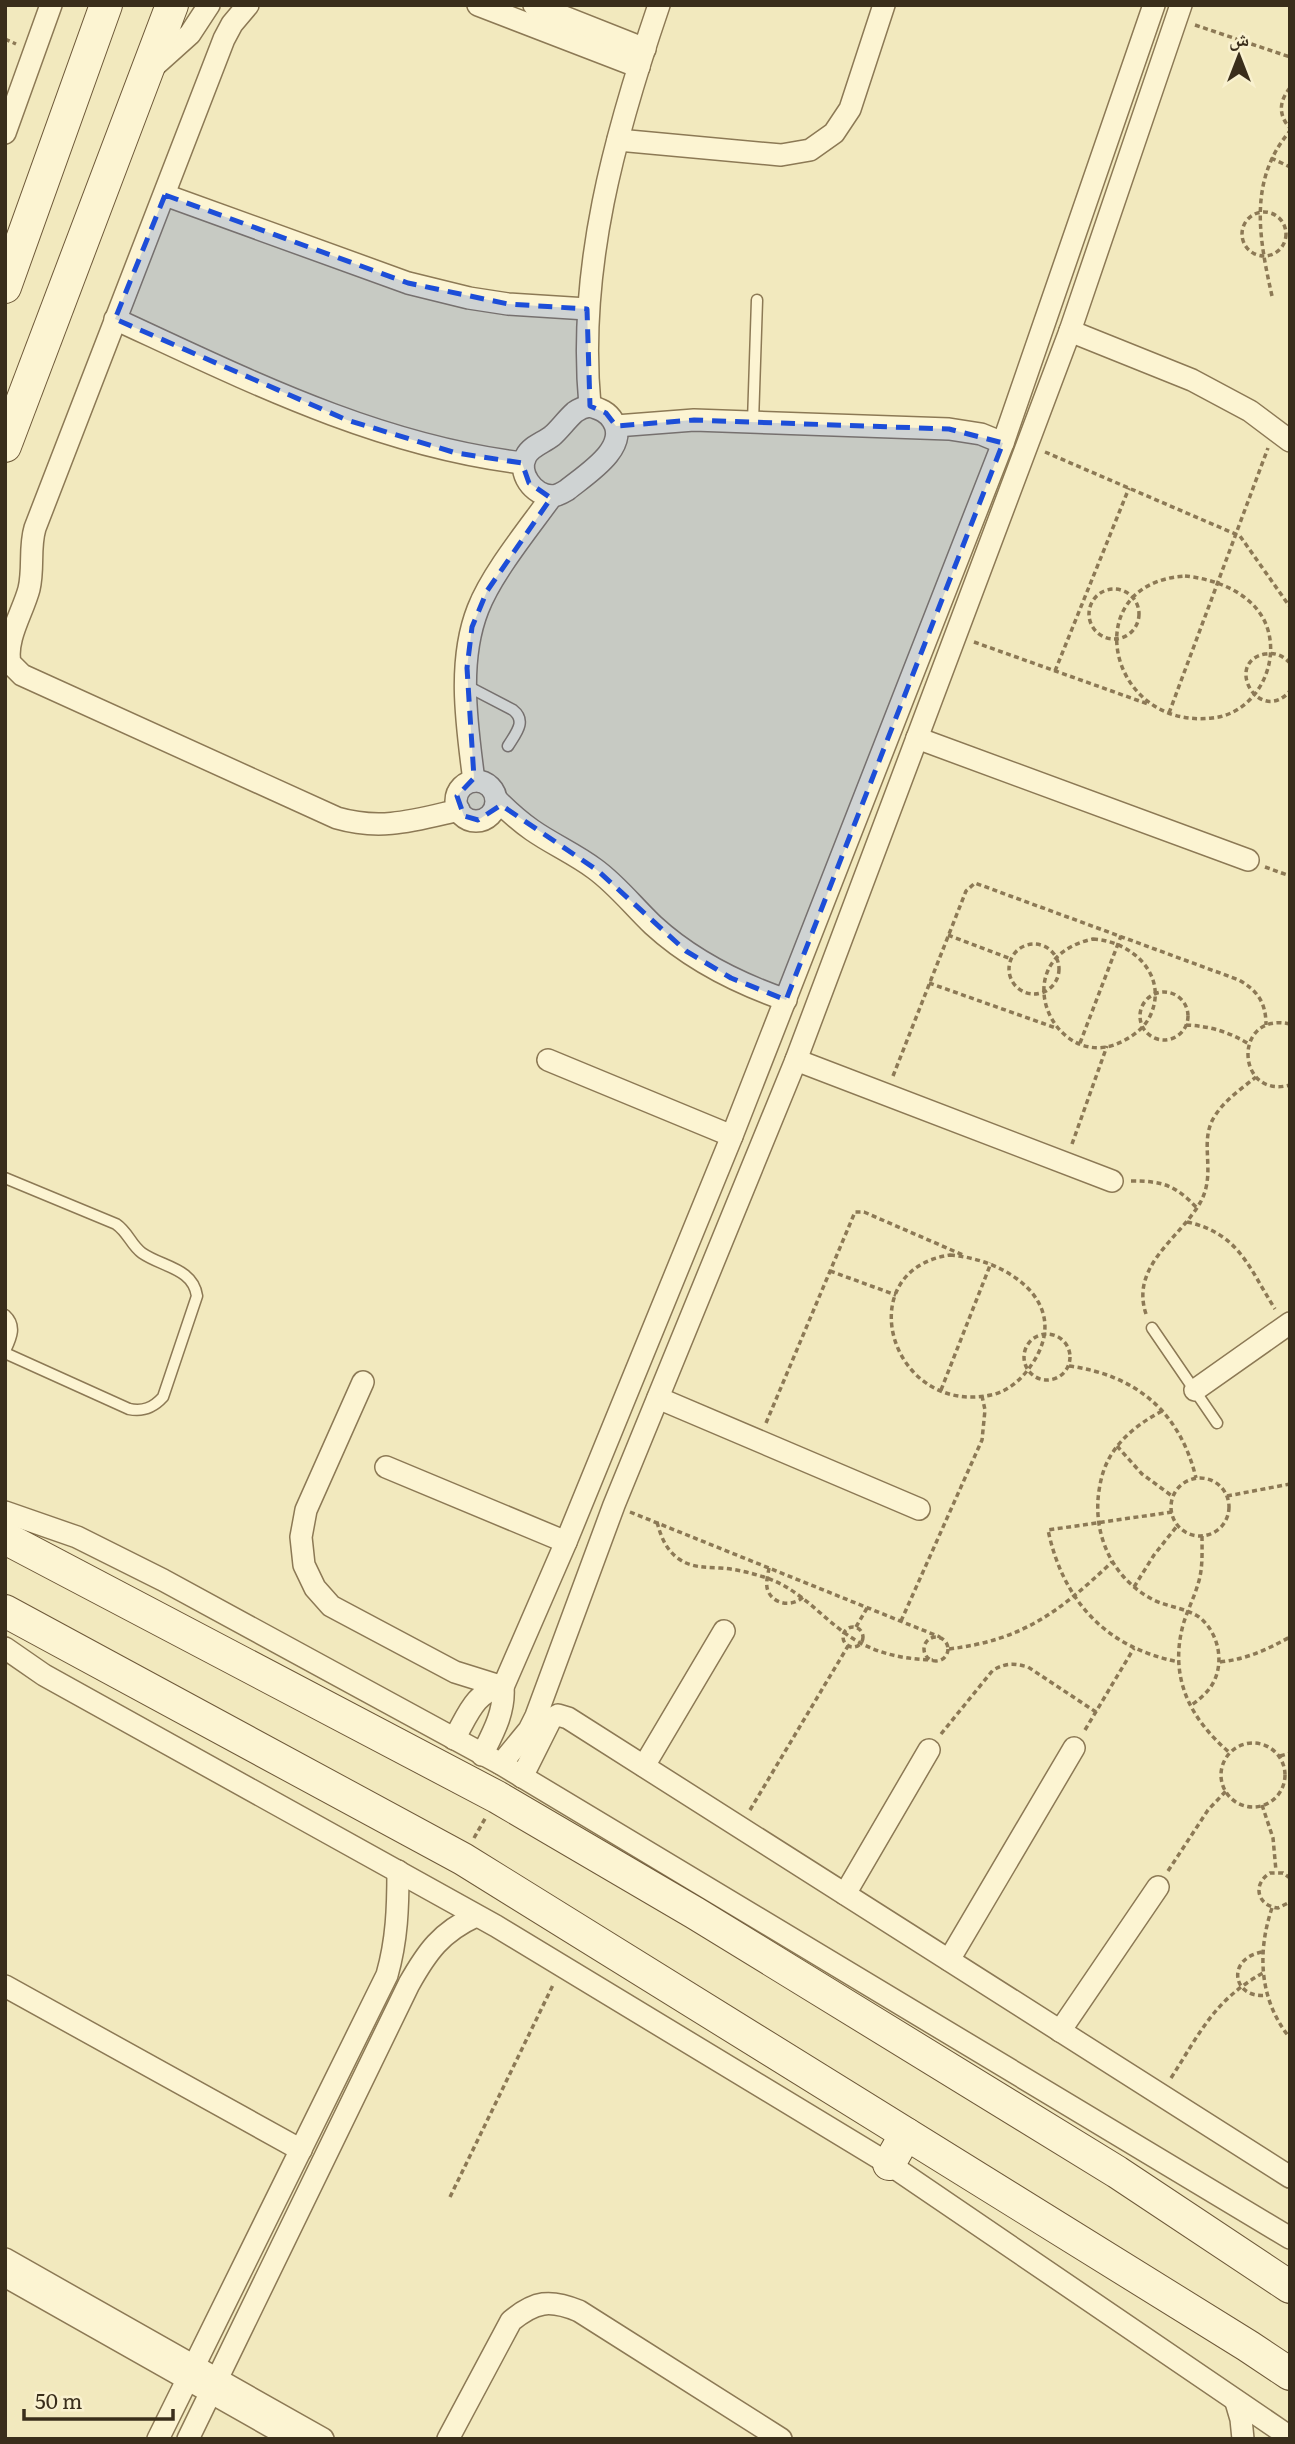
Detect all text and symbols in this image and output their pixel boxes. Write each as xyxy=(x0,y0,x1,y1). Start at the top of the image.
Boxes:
north arrow xyxy=(1204,21,1274,91)
text: ش xyxy=(1229,24,1249,52)
scale bar xyxy=(24,2378,173,2422)
text: 50 m xyxy=(35,2384,82,2415)

